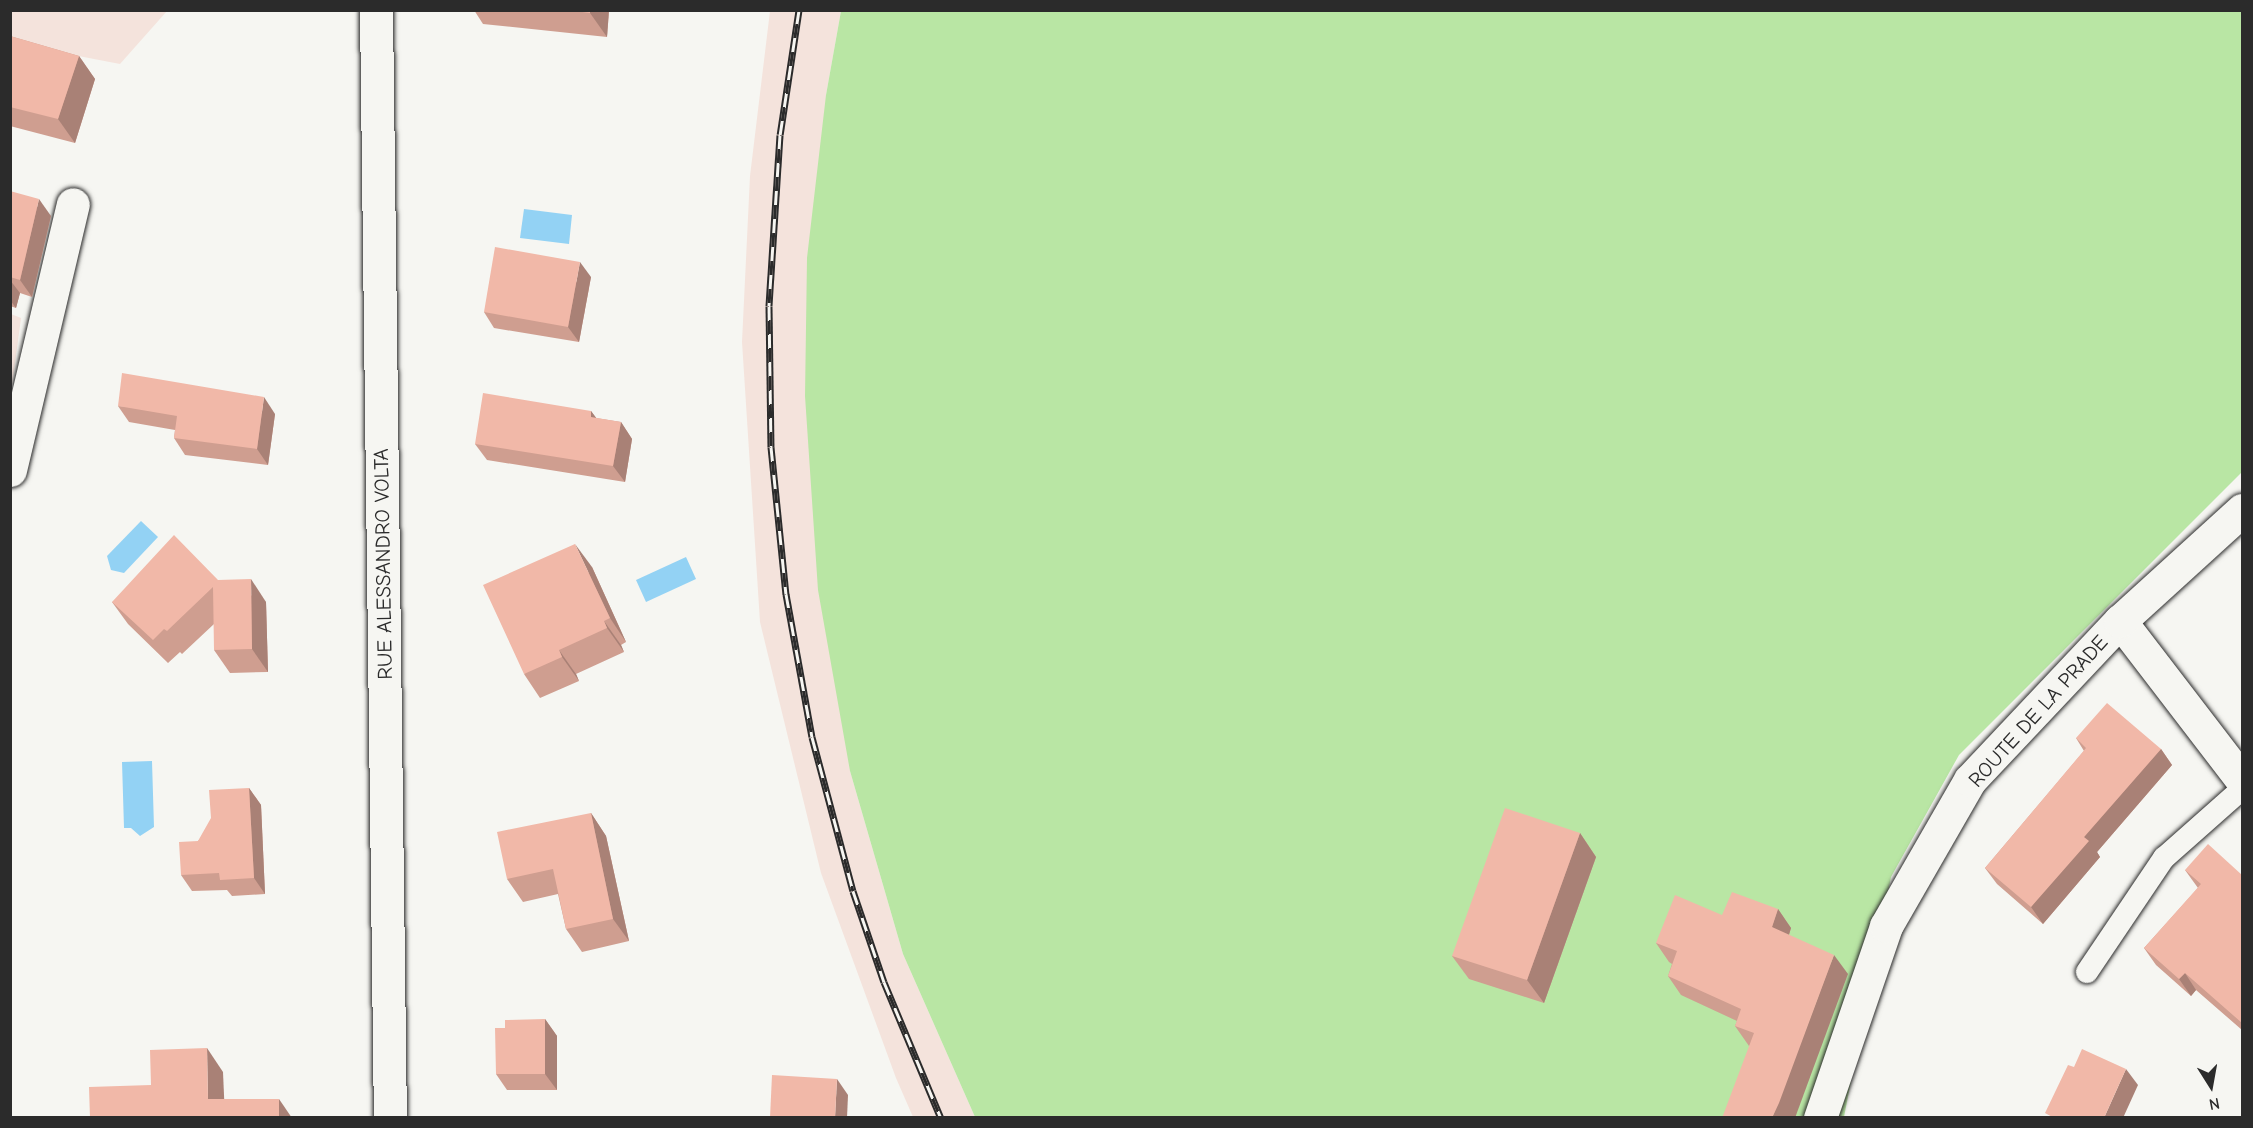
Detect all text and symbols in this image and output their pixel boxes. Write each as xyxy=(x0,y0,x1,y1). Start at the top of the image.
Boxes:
street label: RUE ALESSANDRO VOLTA xyxy=(368,448,398,680)
street label: ROUTE DE LA PRADE xyxy=(1963,630,2113,792)
north arrow xyxy=(2181,1056,2241,1116)
text: N xyxy=(2208,1094,2221,1113)

